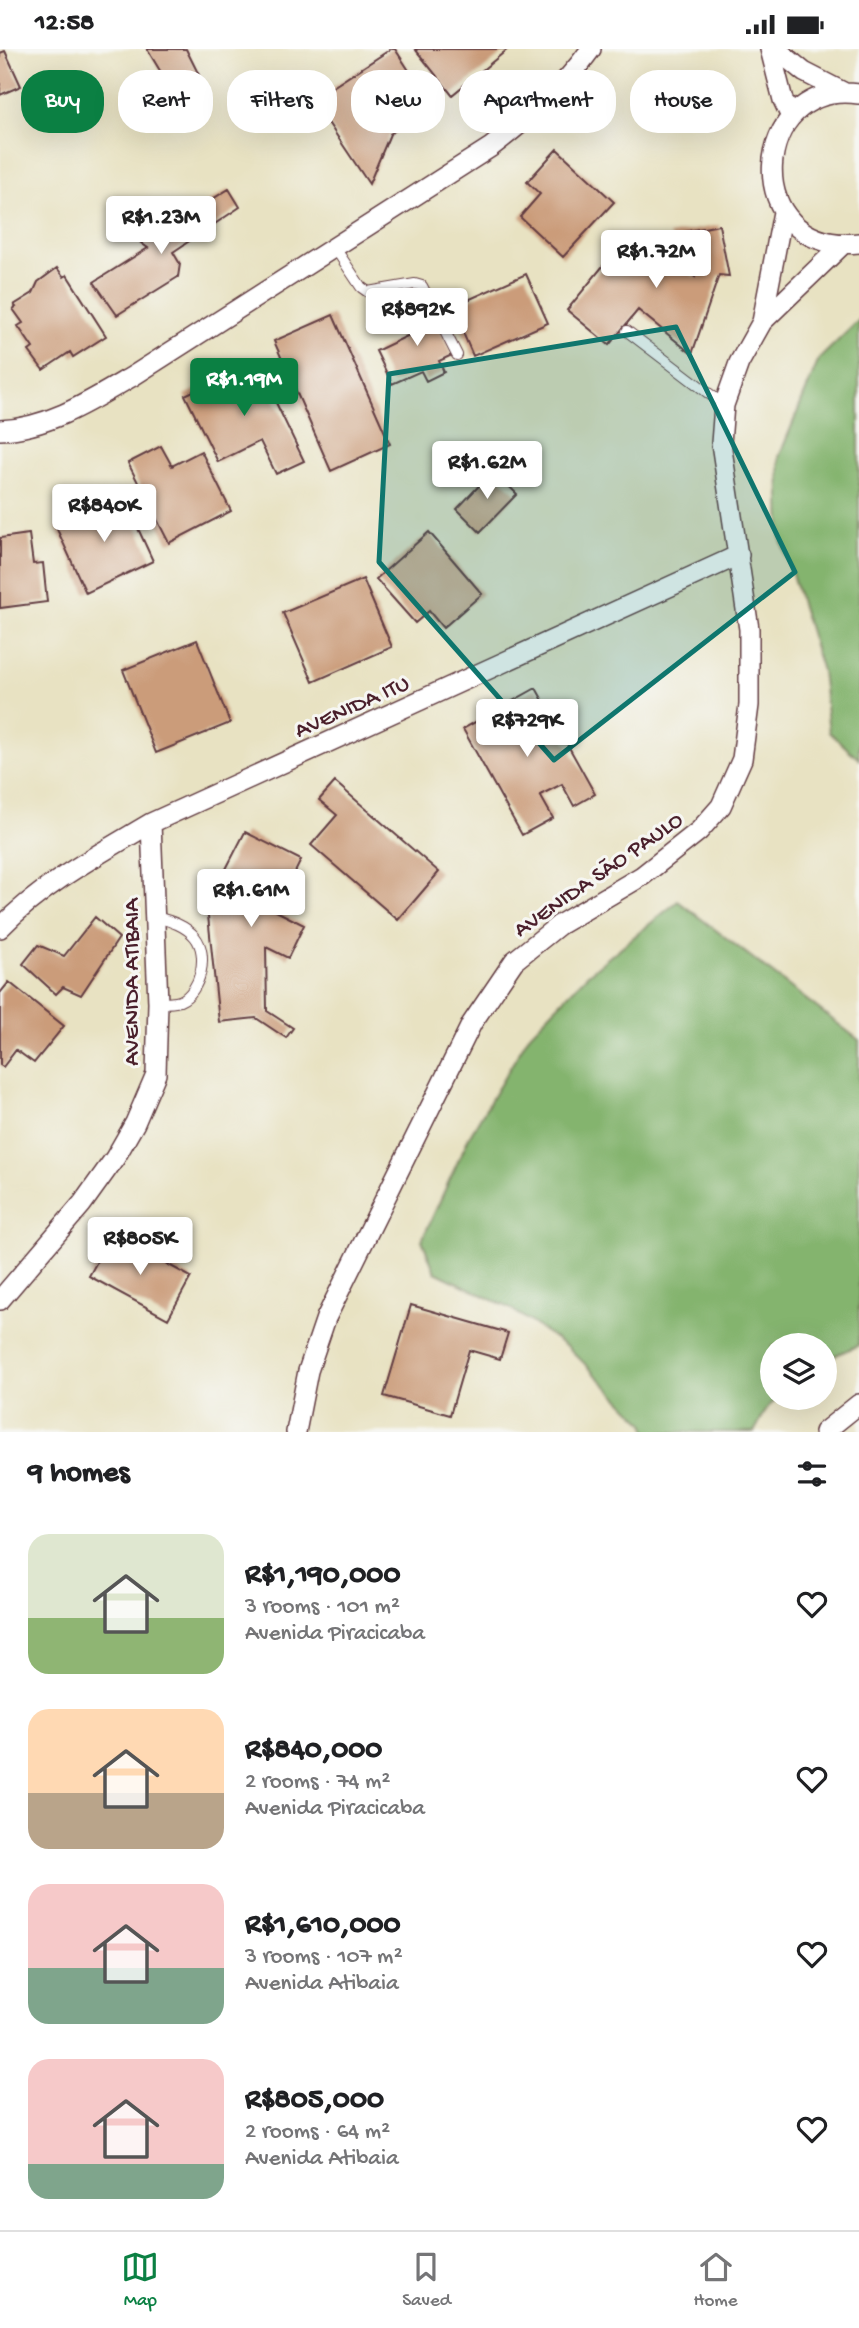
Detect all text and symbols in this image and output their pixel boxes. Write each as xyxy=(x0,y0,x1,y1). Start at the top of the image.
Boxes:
text: 12:58 xyxy=(35,9,94,40)
chip: Buy xyxy=(21,70,104,133)
chip: Rent xyxy=(118,70,213,133)
chip: Filters xyxy=(227,70,337,133)
chip: New xyxy=(351,70,445,133)
chip: Apartment xyxy=(459,70,616,133)
chip: House xyxy=(630,70,736,133)
pin: R$1.23M xyxy=(96,197,226,256)
text: R$1.23M xyxy=(122,205,200,232)
pin: R$1.72M xyxy=(591,231,721,290)
text: R$1.72M xyxy=(617,239,695,266)
pin: R$892K xyxy=(360,289,474,348)
text: R$892K xyxy=(382,297,452,324)
pin: R$1.19M xyxy=(179,359,309,418)
text: R$1.19M xyxy=(206,367,282,394)
pin: R$1.62M xyxy=(422,441,552,501)
text: R$1.62M xyxy=(448,450,526,477)
pin: R$840K xyxy=(47,484,161,544)
text: R$840K xyxy=(68,493,140,520)
street label: AVENIDA ITU xyxy=(291,671,414,746)
pin: R$729K xyxy=(470,699,584,759)
text: R$729K xyxy=(492,708,562,735)
street label: AVENIDA SÃO PAULO xyxy=(509,807,689,944)
pin: R$1.61M xyxy=(186,869,316,929)
text: R$1.61M xyxy=(213,878,289,905)
street label: AVENIDA ATIBAIA xyxy=(120,897,147,1066)
pin: R$805K xyxy=(83,1217,197,1277)
text: R$805K xyxy=(104,1226,176,1253)
map controls xyxy=(760,1333,837,1410)
button: layers xyxy=(760,1333,837,1410)
icon: filters xyxy=(793,1455,831,1493)
text: 9 homes xyxy=(28,1457,130,1492)
text: R$1,190,000 xyxy=(245,1559,400,1594)
icon: home xyxy=(84,1562,168,1646)
icon: heart xyxy=(793,1585,831,1623)
text: 3 rooms · 101 m² xyxy=(245,1594,400,1621)
text: Avenida Piracicaba xyxy=(245,1621,425,1648)
text: R$840,000 xyxy=(245,1734,382,1769)
icon: home xyxy=(84,1737,168,1821)
icon: heart xyxy=(793,1760,831,1798)
text: 2 rooms · 74 m² xyxy=(245,1769,390,1796)
text: Avenida Piracicaba xyxy=(245,1796,425,1823)
text: R$1,610,000 xyxy=(245,1909,401,1944)
icon: home xyxy=(84,1912,168,1996)
icon: heart xyxy=(793,1935,831,1973)
text: 3 rooms · 107 m² xyxy=(245,1944,403,1971)
text: Avenida Atibaia xyxy=(245,1971,399,1998)
text: R$805,000 xyxy=(245,2084,384,2119)
icon: home xyxy=(84,2087,168,2171)
icon: heart xyxy=(793,2110,831,2148)
text: 2 rooms · 64 m² xyxy=(245,2119,390,2146)
text: Avenida Atibaia xyxy=(245,2146,399,2173)
tab: Map xyxy=(121,2248,159,2313)
tab: Saved xyxy=(402,2248,451,2313)
tab: Home xyxy=(694,2248,738,2313)

